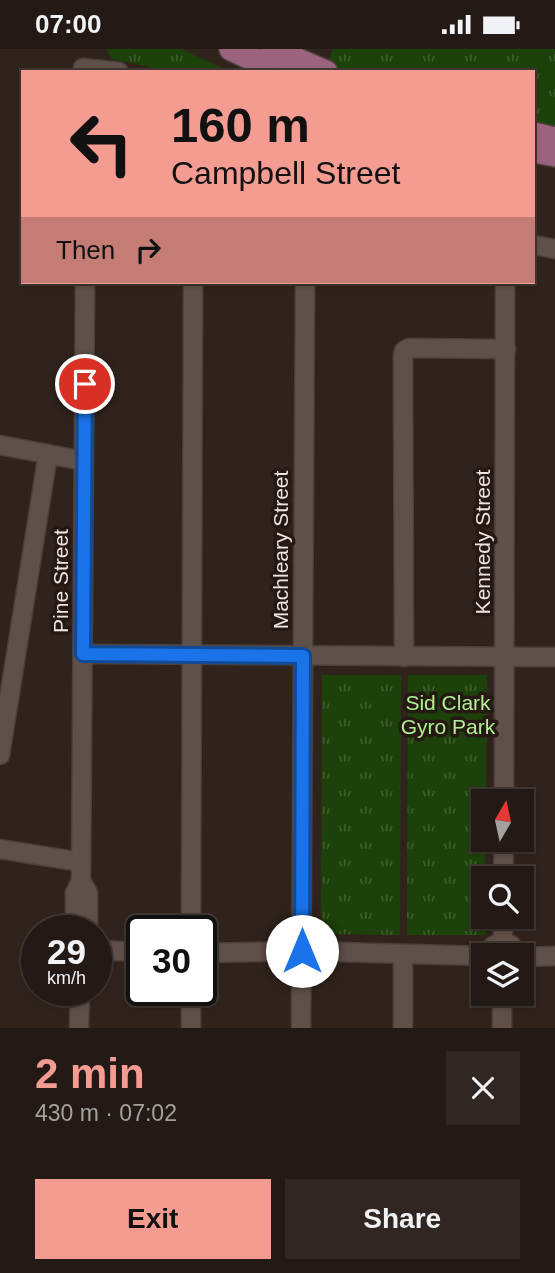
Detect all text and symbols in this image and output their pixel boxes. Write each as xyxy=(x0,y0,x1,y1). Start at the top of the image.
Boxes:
text: 07:00 xyxy=(35,9,102,39)
icon: left xyxy=(56,98,147,189)
text: 160 m xyxy=(171,98,310,152)
text: Campbell Street xyxy=(171,155,400,191)
icon: right xyxy=(129,231,167,269)
text: Then xyxy=(56,235,115,265)
pin xyxy=(55,354,115,414)
icon: arrive xyxy=(66,365,104,403)
street label: Kennedy Street xyxy=(471,469,494,614)
street label: Machleary Street xyxy=(269,470,292,629)
street label: Pine Street xyxy=(49,529,72,633)
park label: Sid Clark Gyro Park xyxy=(401,691,496,738)
north arrow xyxy=(471,789,534,852)
map controls xyxy=(471,789,534,1006)
button: search xyxy=(471,866,534,929)
position arrow xyxy=(265,914,339,988)
speed limit sign: 30 xyxy=(126,915,217,1006)
text: 29 xyxy=(47,932,86,971)
button: layers xyxy=(471,943,534,1006)
text: km/h xyxy=(47,968,86,988)
text: 2 min xyxy=(35,1050,145,1097)
button: close xyxy=(446,1051,520,1125)
text: 430 m · 07:02 xyxy=(35,1100,177,1126)
button: Exit xyxy=(35,1179,271,1259)
button: Share xyxy=(285,1179,520,1259)

